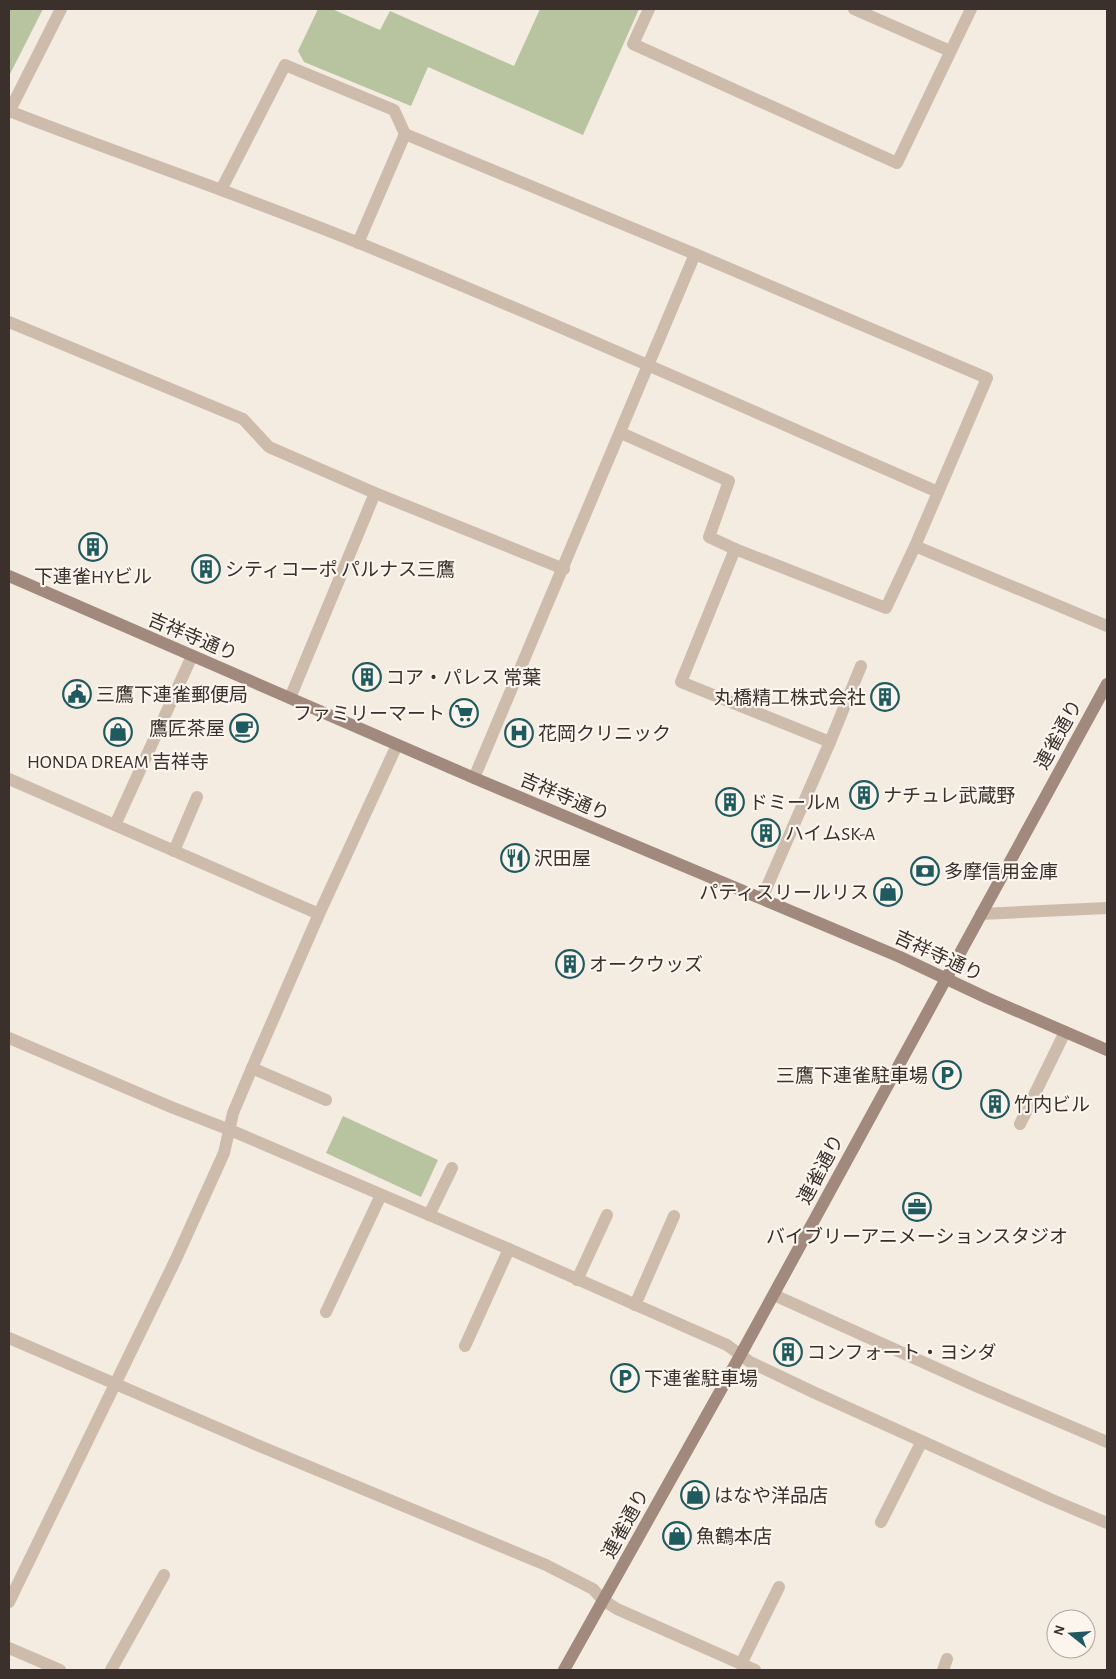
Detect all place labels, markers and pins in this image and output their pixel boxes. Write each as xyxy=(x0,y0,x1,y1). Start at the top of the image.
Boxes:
building icon: 下連雀HYビル xyxy=(78,532,108,562)
building icon: シティコーポ パルナス三鷹 xyxy=(191,554,221,584)
place label: シティコーポ パルナス三鷹 xyxy=(225,559,455,580)
place label: 下連雀HYビル xyxy=(34,567,152,587)
building icon: コア・パレス 常葉 xyxy=(352,662,382,692)
place label: コア・パレス 常葉 xyxy=(386,667,541,688)
public building icon: 三鷹下連雀郵便局 xyxy=(62,679,92,709)
building icon: 丸橋精工株式会社 xyxy=(870,682,900,712)
place label: 三鷹下連雀郵便局 xyxy=(96,684,248,705)
place label: 丸橋精工株式会社 xyxy=(714,687,866,708)
supermarket icon: ファミリーマート xyxy=(449,698,479,728)
place label: ファミリーマート xyxy=(293,705,445,724)
cafe icon: 鷹匠茶屋 xyxy=(229,713,259,743)
shop icon: HONDA DREAM 吉祥寺 xyxy=(103,717,133,747)
place label: 鷹匠茶屋 xyxy=(149,718,225,739)
hospital icon: 花岡クリニック xyxy=(504,718,534,748)
place label: 花岡クリニック xyxy=(538,724,671,744)
place label: HONDA DREAM 吉祥寺 xyxy=(27,752,209,772)
building icon: ナチュレ武蔵野 xyxy=(849,780,879,810)
place label: ナチュレ武蔵野 xyxy=(883,786,1016,806)
building icon: ドミールM xyxy=(715,787,745,817)
place label: ドミールM xyxy=(749,794,840,813)
building icon: ハイムSK-A xyxy=(751,818,781,848)
place label: ハイムSK-A xyxy=(785,825,875,844)
restaurant icon: 沢田屋 xyxy=(500,843,530,873)
place label: 沢田屋 xyxy=(534,849,591,869)
bank icon: 多摩信用金庫 xyxy=(910,856,940,886)
place label: 多摩信用金庫 xyxy=(944,861,1058,882)
shop icon: パティスリールリス xyxy=(873,877,903,907)
place label: パティスリールリス xyxy=(699,883,869,903)
building icon: オークウッズ xyxy=(555,949,585,979)
place label: オークウッズ xyxy=(589,954,703,975)
parking icon: 三鷹下連雀駐車場 xyxy=(932,1060,962,1090)
place label: 三鷹下連雀駐車場 xyxy=(776,1065,928,1086)
building icon: 竹内ビル xyxy=(980,1089,1010,1119)
place label: 竹内ビル xyxy=(1014,1094,1090,1115)
office icon: バイブリーアニメーションスタジオ xyxy=(902,1192,932,1222)
place label: バイブリーアニメーションスタジオ xyxy=(766,1226,1068,1247)
building icon: コンフォート・ヨシダ xyxy=(773,1337,803,1367)
place label: コンフォート・ヨシダ xyxy=(807,1342,996,1363)
parking icon: 下連雀駐車場 xyxy=(610,1363,640,1393)
place label: 下連雀駐車場 xyxy=(644,1368,758,1389)
shop icon: はなや洋品店 xyxy=(680,1480,710,1510)
place label: はなや洋品店 xyxy=(714,1485,828,1506)
shop icon: 魚鶴本店 xyxy=(662,1521,692,1551)
place label: 魚鶴本店 xyxy=(696,1526,772,1547)

